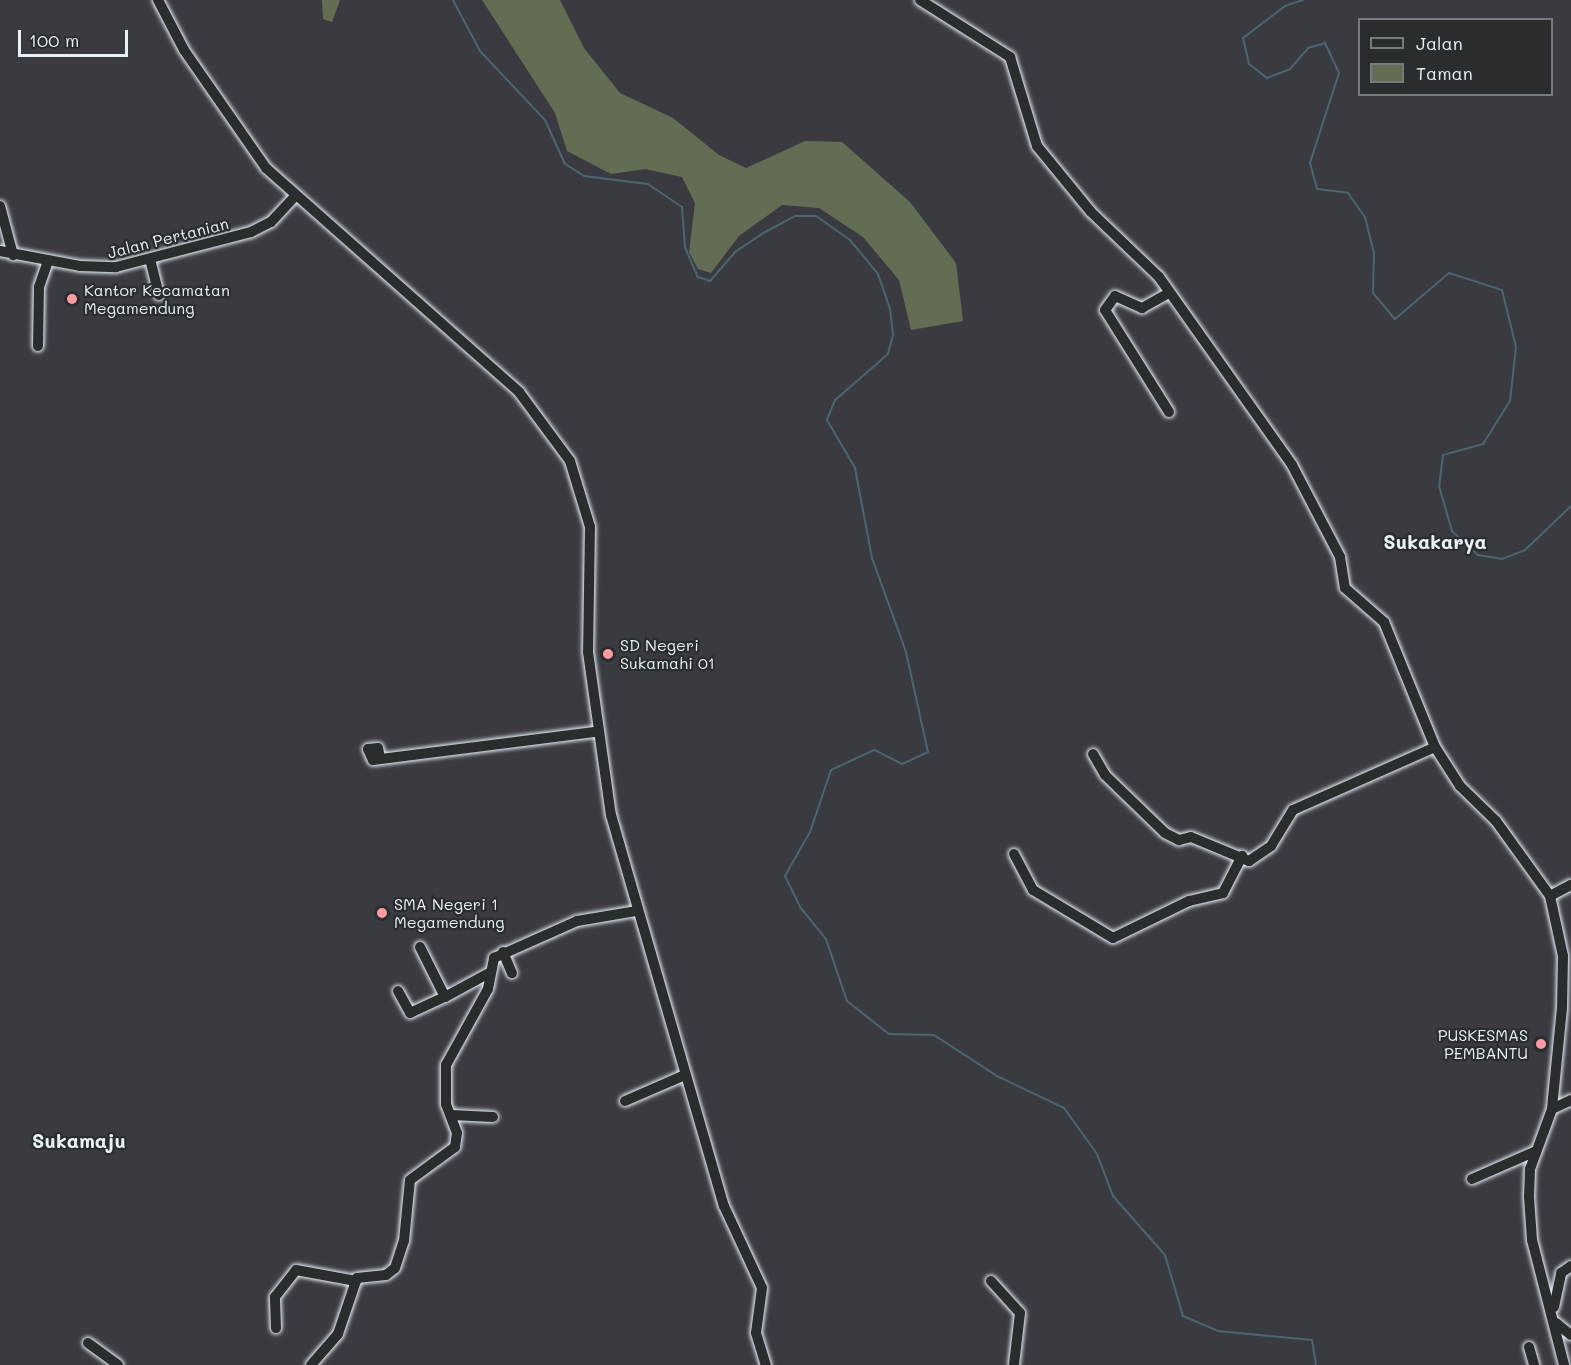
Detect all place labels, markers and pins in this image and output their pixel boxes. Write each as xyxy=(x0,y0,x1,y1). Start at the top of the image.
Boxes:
place label: Kantor Kecamatan Megamendung xyxy=(84,280,230,318)
marker: Kantor Kecamatan Megamendung xyxy=(65,292,79,306)
place label: SD Negeri Sukamahi 01 xyxy=(620,635,715,673)
marker: SD Negeri Sukamahi 01 xyxy=(601,647,615,661)
place label: SMA Negeri 1 Megamendung xyxy=(394,894,504,932)
marker: SMA Negeri 1 Megamendung xyxy=(375,906,389,920)
place label: PUSKESMAS PEMBANTU xyxy=(1438,1025,1528,1063)
marker: PUSKESMAS PEMBANTU xyxy=(1532,1035,1550,1053)

